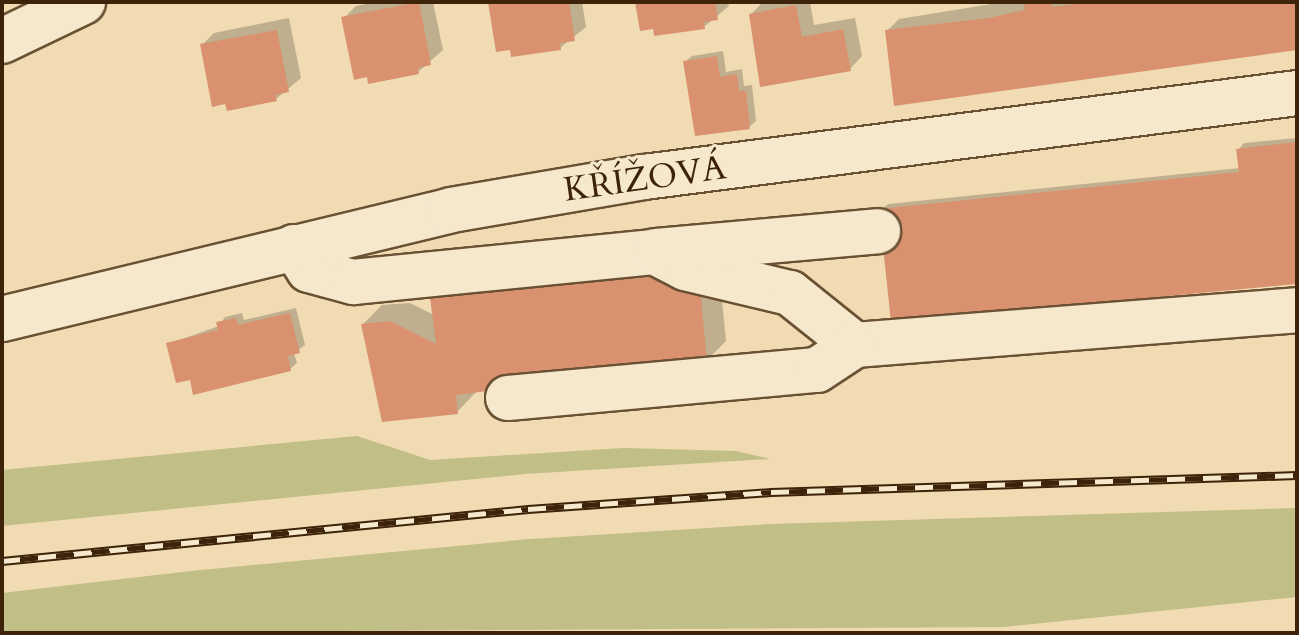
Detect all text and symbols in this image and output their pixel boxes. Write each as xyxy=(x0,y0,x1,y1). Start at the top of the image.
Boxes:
street label: KŘÍŽOVÁ xyxy=(561,147,729,211)

